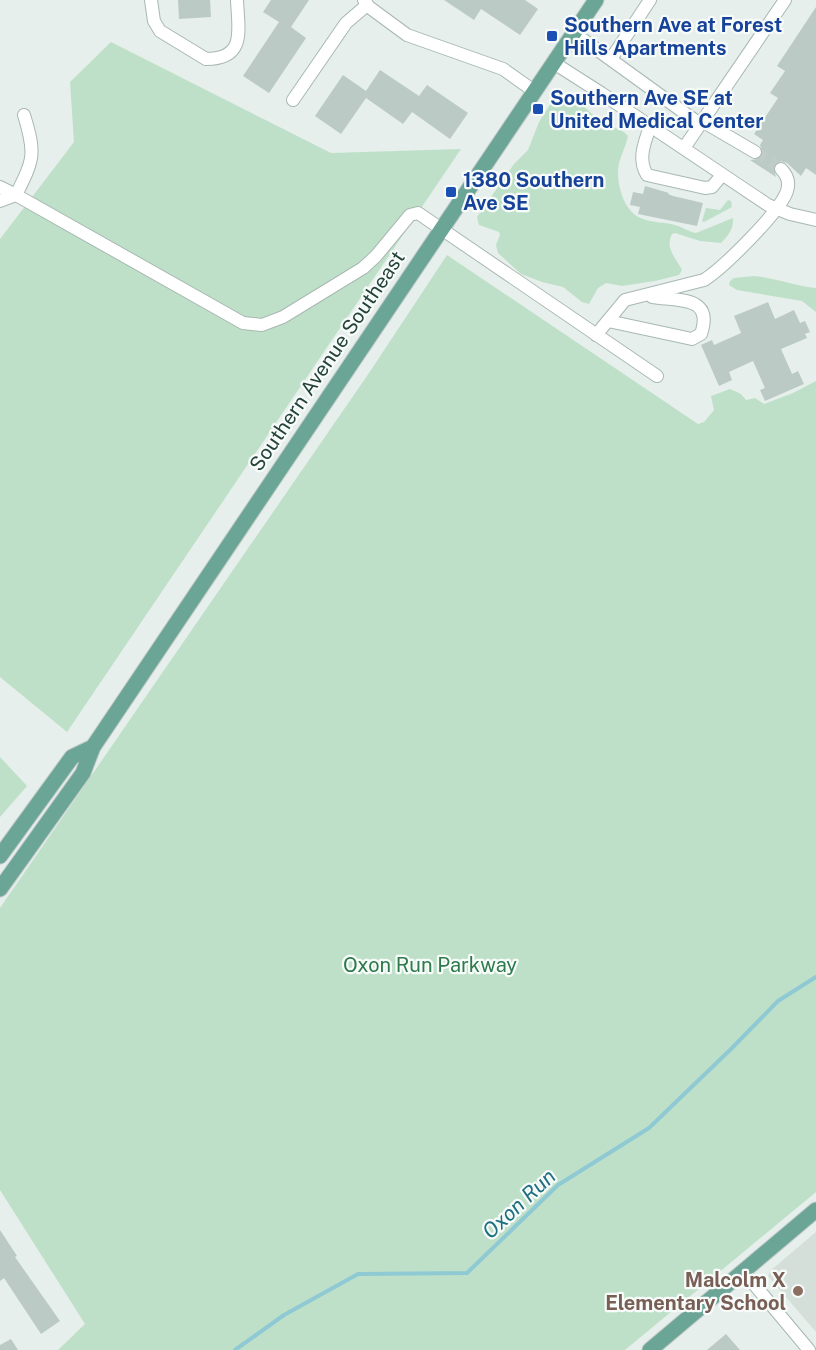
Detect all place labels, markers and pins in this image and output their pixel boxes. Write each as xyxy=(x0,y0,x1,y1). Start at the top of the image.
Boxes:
place label: Southern Ave at Forest Hills Apartments xyxy=(564,13,782,60)
marker: Southern Ave at Forest Hills Apartments xyxy=(545,29,559,43)
place label: Southern Ave SE at United Medical Center xyxy=(550,86,764,133)
marker: Southern Ave SE at United Medical Center xyxy=(531,102,545,116)
place label: 1380 Southern Ave SE xyxy=(463,168,604,215)
marker: 1380 Southern Ave SE xyxy=(444,185,458,199)
place label: Malcolm X Elementary School xyxy=(605,1268,786,1315)
marker: Malcolm X Elementary School xyxy=(791,1284,805,1298)

